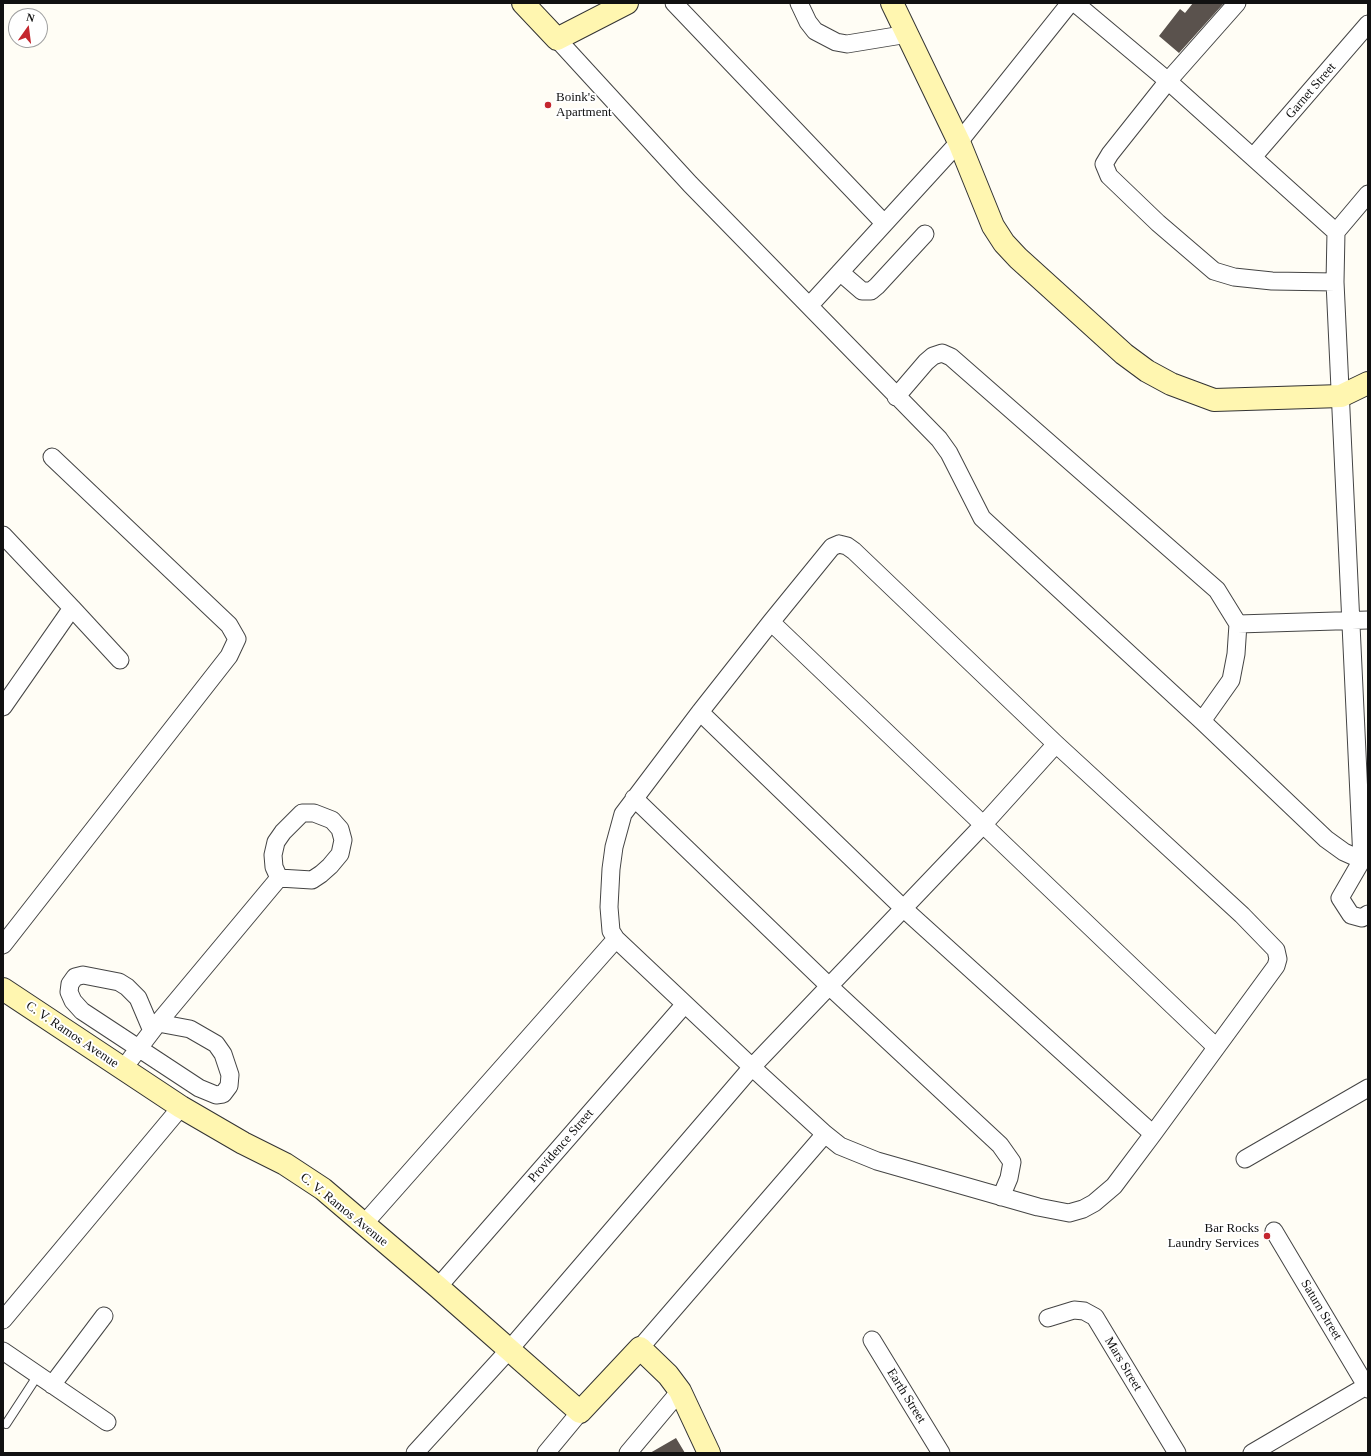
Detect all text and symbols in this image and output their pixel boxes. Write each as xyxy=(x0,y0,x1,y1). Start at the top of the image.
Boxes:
north arrow xyxy=(8,8,48,48)
text: N xyxy=(25,11,36,24)
street label: Garnet Street xyxy=(1282,60,1340,122)
place label: Boink's Apartment xyxy=(556,90,612,121)
marker: Boink's Apartment xyxy=(543,100,553,110)
street label: C. V. Ramos Avenue xyxy=(23,998,121,1072)
street label: Providence Street xyxy=(525,1106,597,1186)
street label: C. V. Ramos Avenue xyxy=(297,1170,391,1250)
place label: Bar Rocks Laundry Services xyxy=(1168,1221,1259,1252)
marker: Bar Rocks Laundry Services xyxy=(1262,1231,1272,1241)
street label: Saturn Street xyxy=(1297,1277,1345,1343)
street label: Mars Street xyxy=(1101,1334,1145,1394)
street label: Earth Street xyxy=(883,1366,929,1426)

